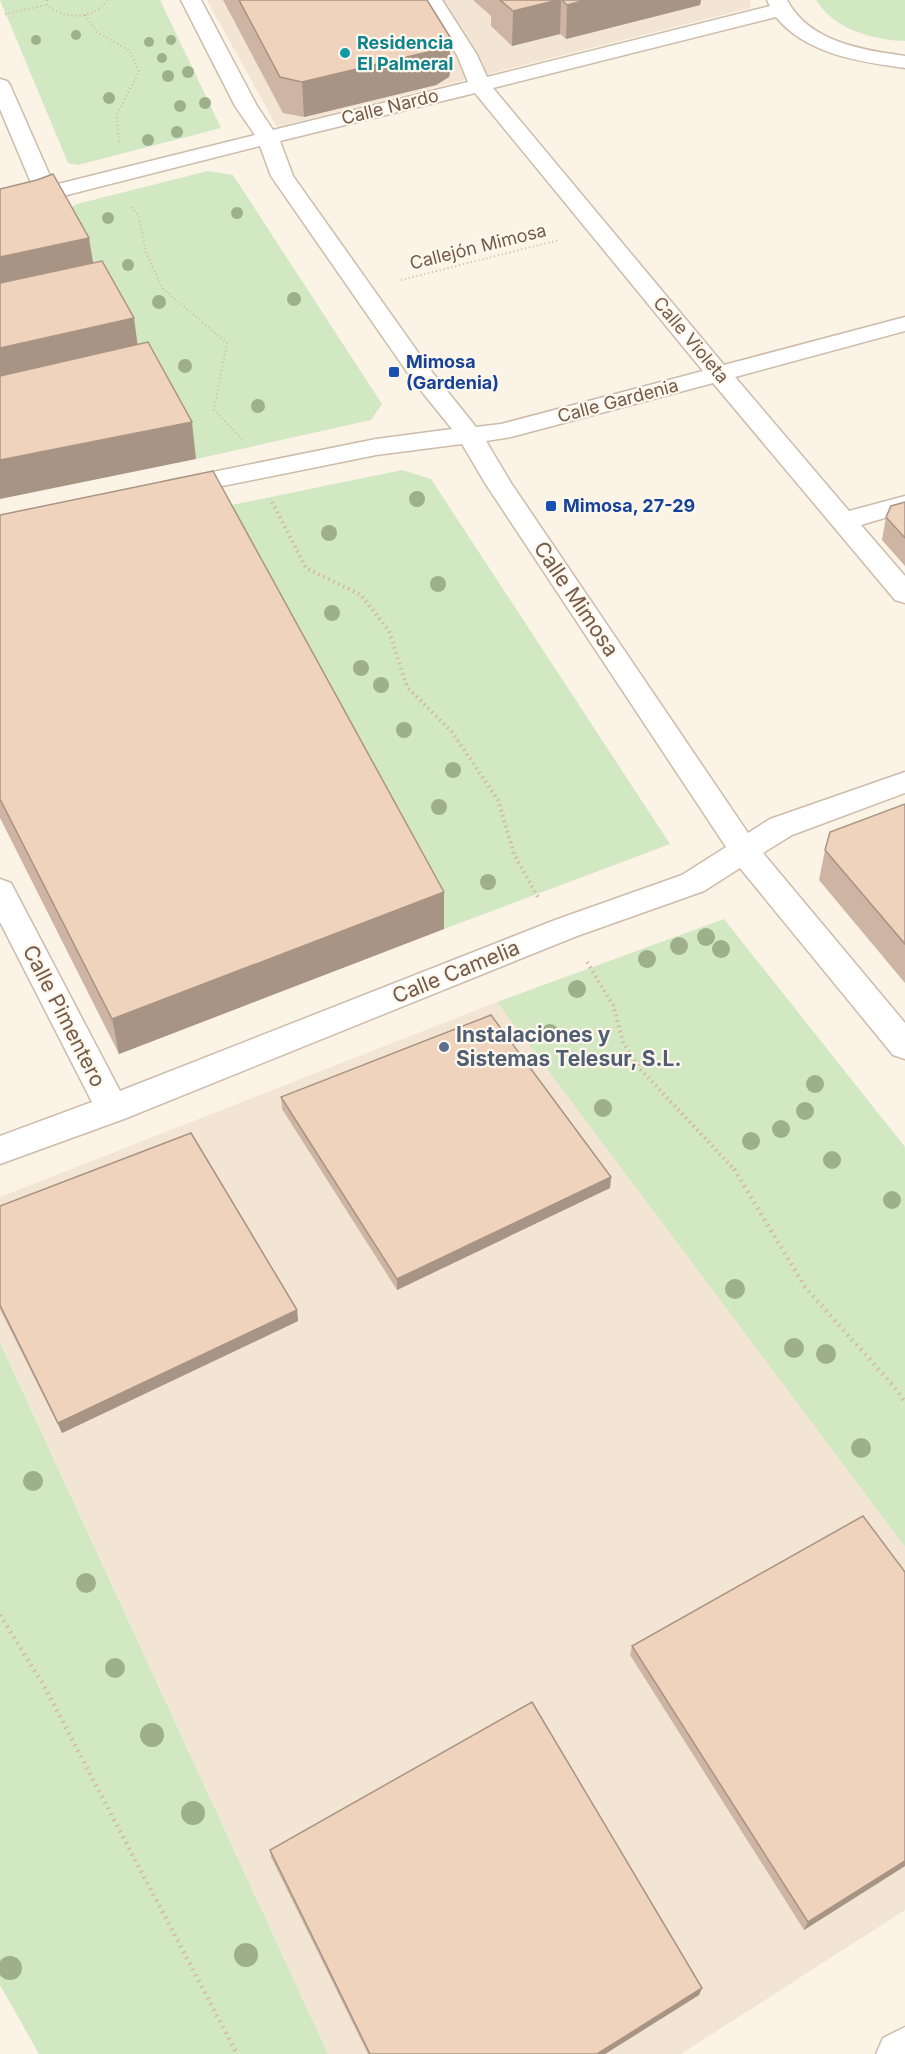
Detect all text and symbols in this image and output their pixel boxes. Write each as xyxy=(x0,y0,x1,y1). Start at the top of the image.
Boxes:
place label: Residencia El Palmeral xyxy=(357,32,453,74)
marker: Residencia El Palmeral xyxy=(338,46,352,60)
street label: Calle Nardo xyxy=(339,84,441,129)
street label: Callejón Mimosa xyxy=(407,219,548,274)
street label: Calle Violeta xyxy=(649,292,734,387)
place label: Mimosa (Gardenia) xyxy=(406,351,499,393)
marker: Mimosa (Gardenia) xyxy=(387,365,401,379)
street label: Calle Gardenia xyxy=(555,374,681,427)
place label: Mimosa, 27-29 xyxy=(563,495,695,516)
marker: Mimosa, 27-29 xyxy=(544,499,558,513)
street label: Calle Mimosa xyxy=(529,536,624,661)
street label: Calle Camelia xyxy=(388,935,523,1008)
street label: Calle Pimentero xyxy=(18,941,111,1091)
place label: Instalaciones y Sistemas Telesur, S.L. xyxy=(456,1022,681,1071)
marker: Instalaciones y Sistemas Telesur, S.L. xyxy=(437,1040,451,1054)

